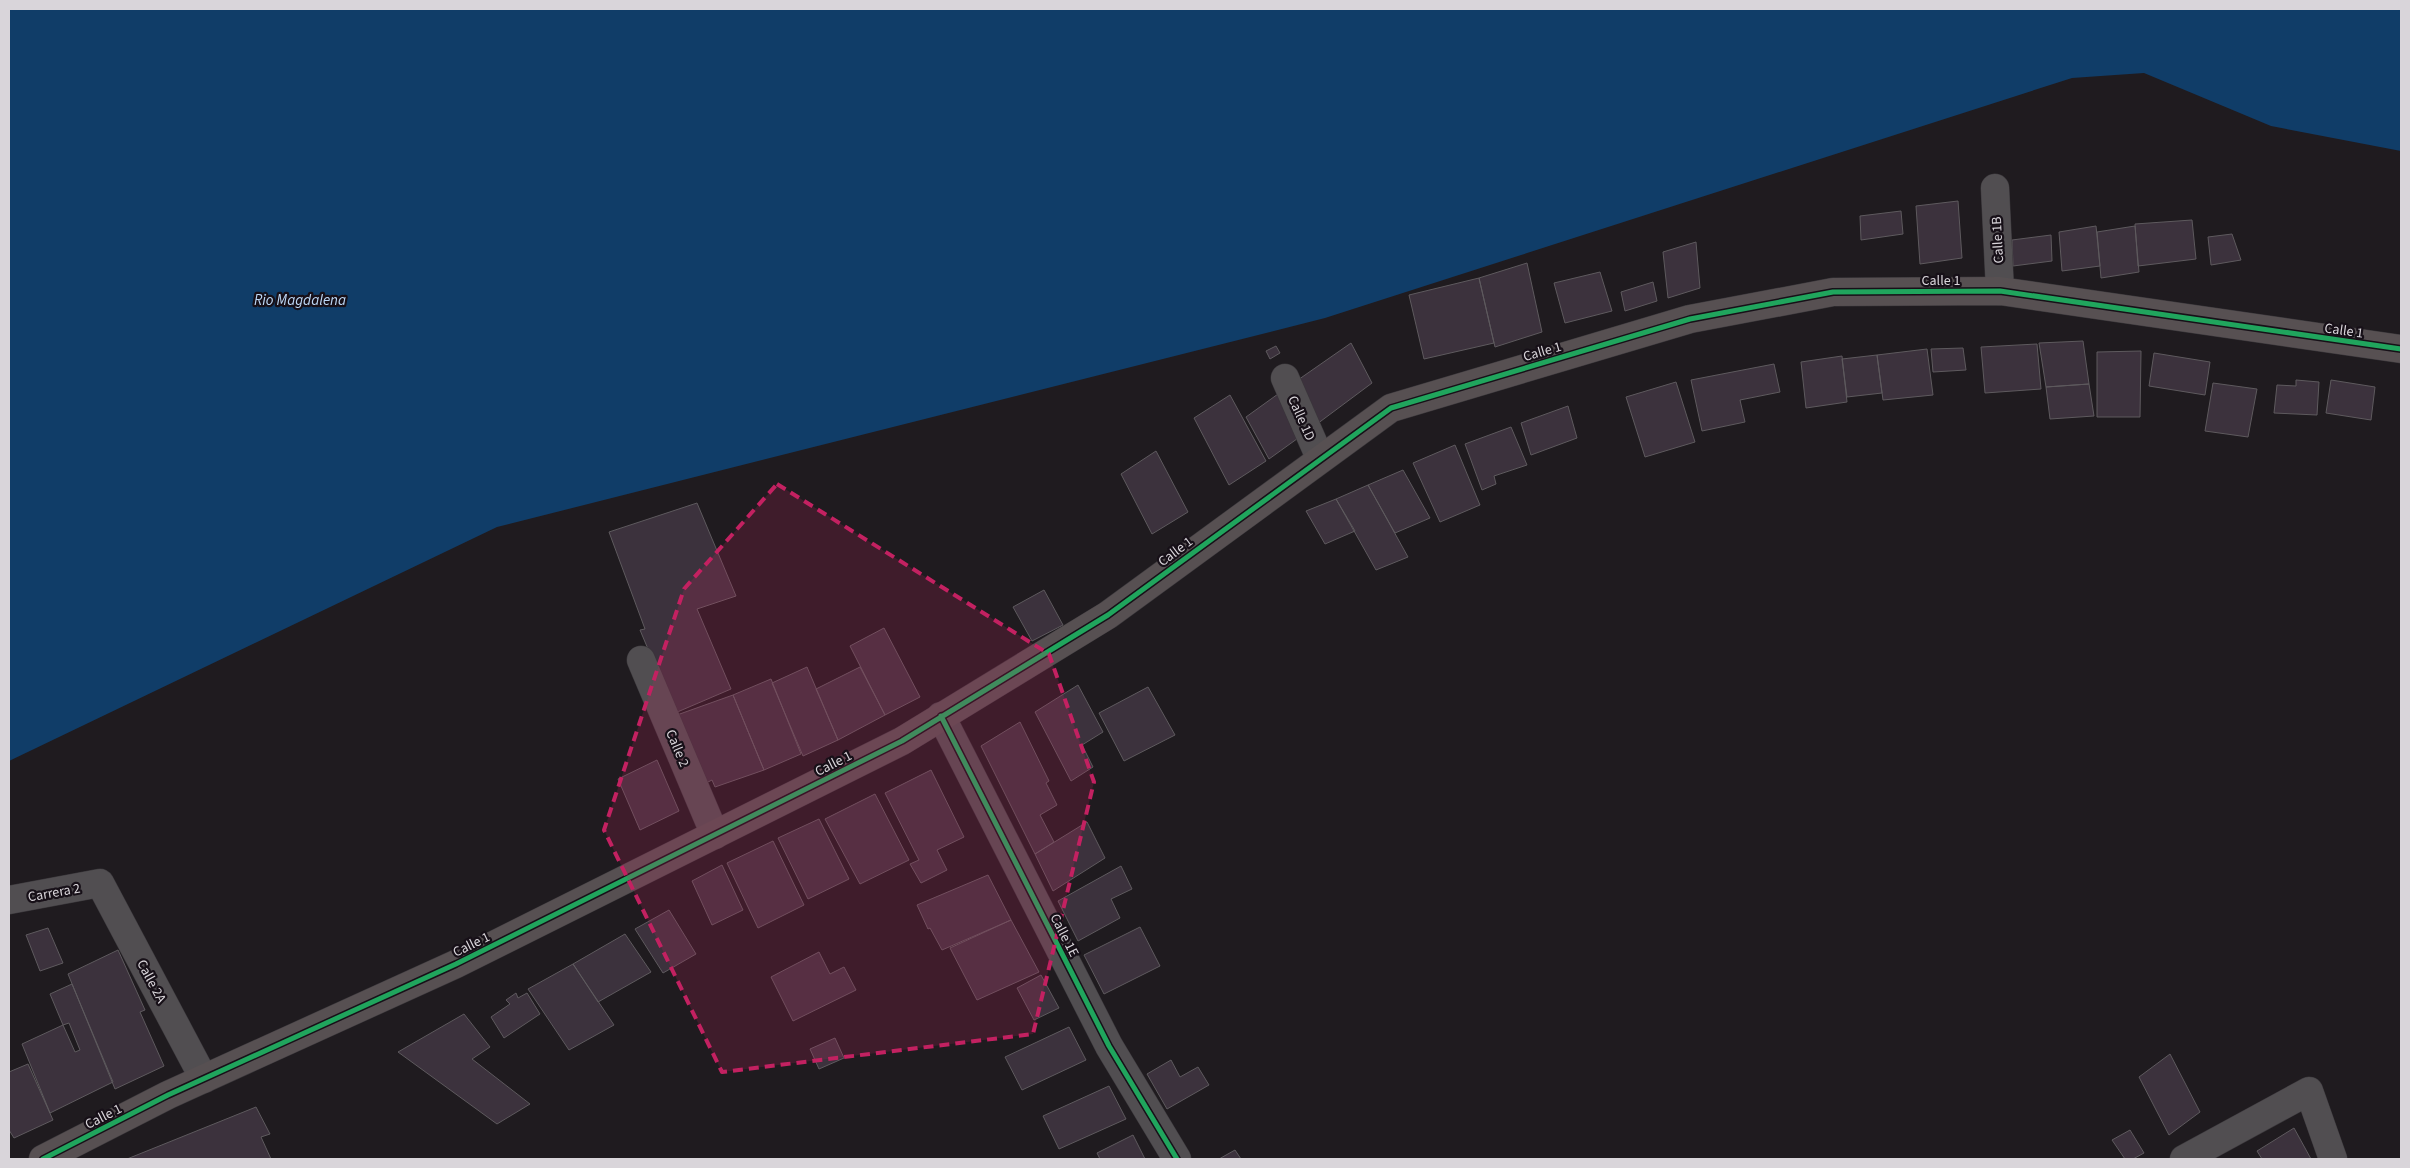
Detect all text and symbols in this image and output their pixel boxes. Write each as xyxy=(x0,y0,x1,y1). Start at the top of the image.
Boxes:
street label: Calle 1B xyxy=(1987,216,2009,264)
street label: Calle 1 xyxy=(1922,271,1960,291)
water label: Rio Magdalena xyxy=(254,290,346,311)
street label: Calle 1 xyxy=(2323,318,2365,344)
street label: Calle 1 xyxy=(1521,337,1564,367)
street label: Calle 1D xyxy=(1282,393,1320,444)
street label: Calle 1 xyxy=(1154,532,1197,571)
street label: Calle 2 xyxy=(660,727,694,770)
street label: Calle 1 xyxy=(812,746,855,782)
street label: Carrera 2 xyxy=(26,879,82,907)
street label: Calle 1E xyxy=(1045,910,1084,961)
street label: Calle 1 xyxy=(450,927,493,962)
street label: Calle 2A xyxy=(131,956,171,1007)
street label: Calle 1 xyxy=(82,1099,125,1135)

